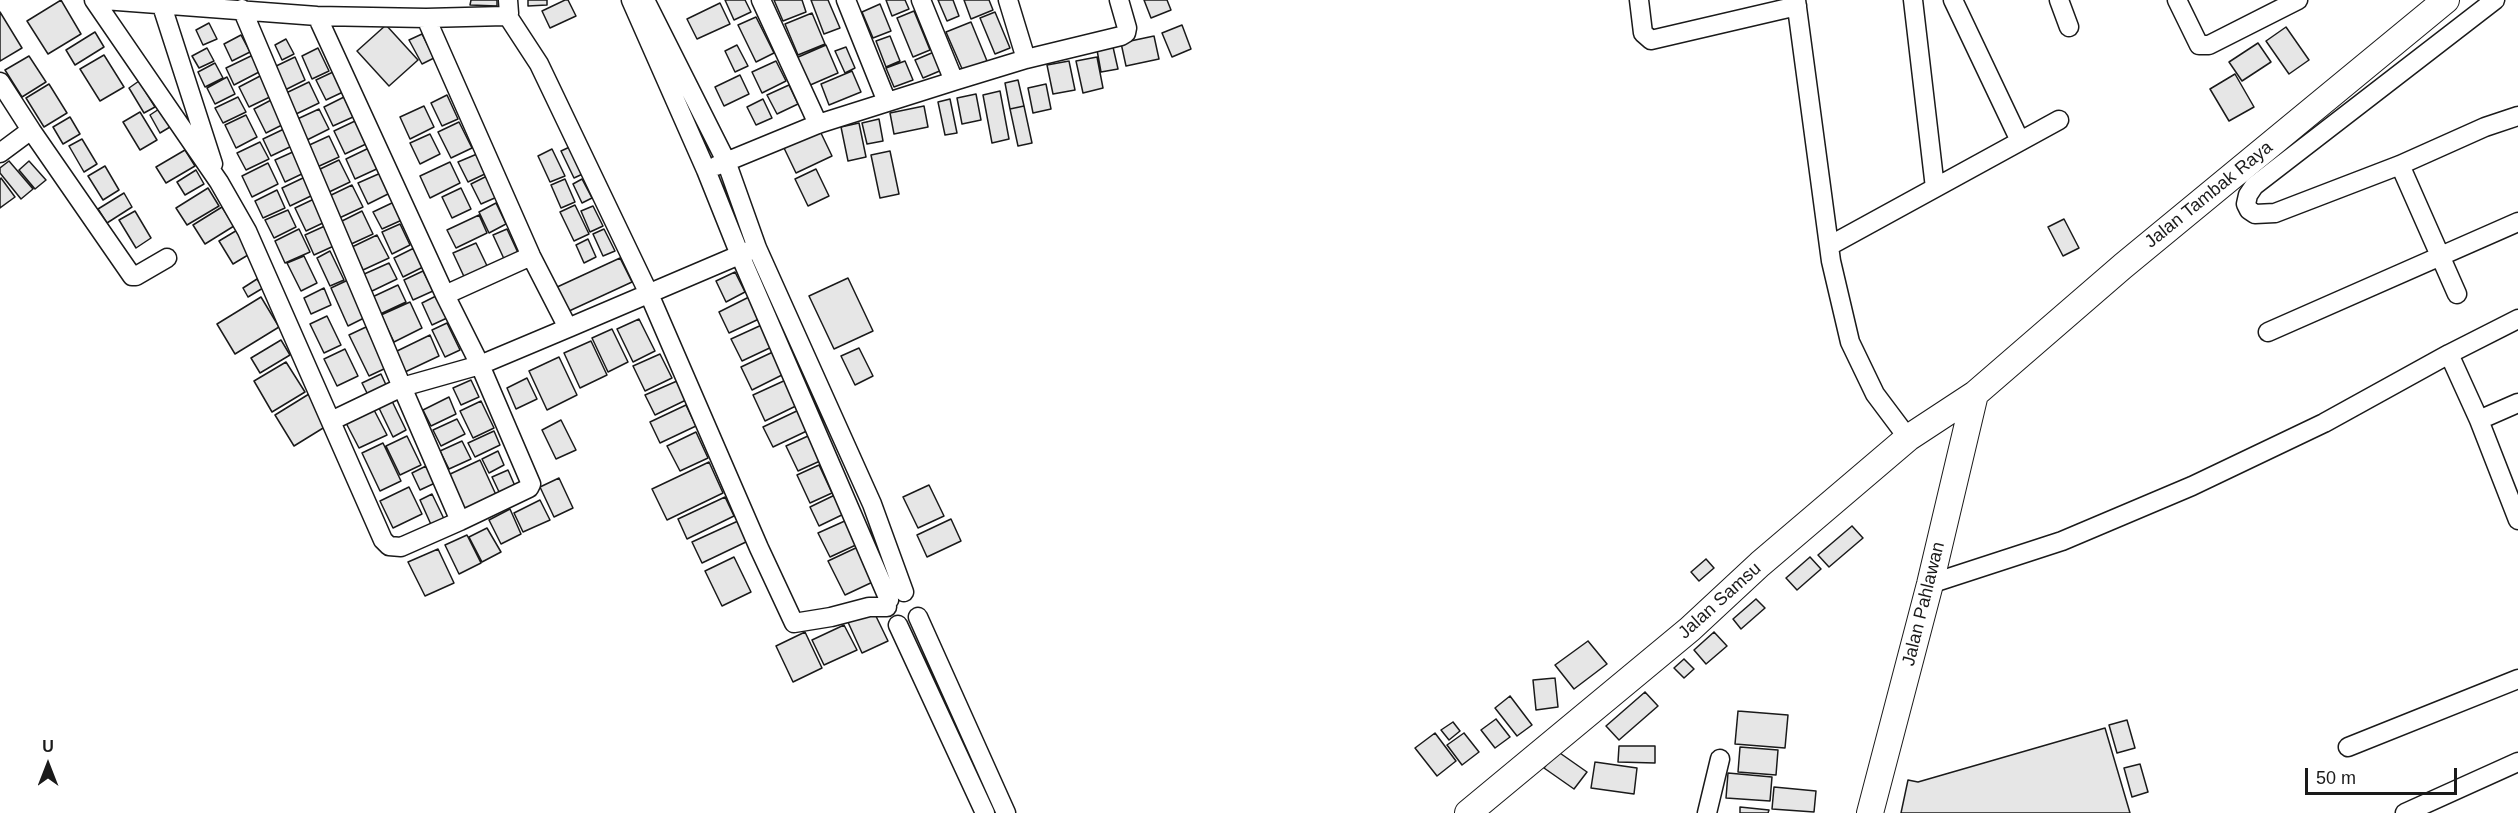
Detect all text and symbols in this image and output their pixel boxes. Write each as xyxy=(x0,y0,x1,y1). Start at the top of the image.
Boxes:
street label: Jalan Tambak Raya xyxy=(2141,137,2277,253)
street label: Jalan Pahlawan xyxy=(1898,540,1950,668)
street label: Jalan Samsu xyxy=(1674,558,1766,644)
north arrow xyxy=(18,735,78,795)
text: U xyxy=(42,738,54,755)
scale bar xyxy=(2308,756,2460,794)
text: 50 m xyxy=(2316,768,2356,788)

